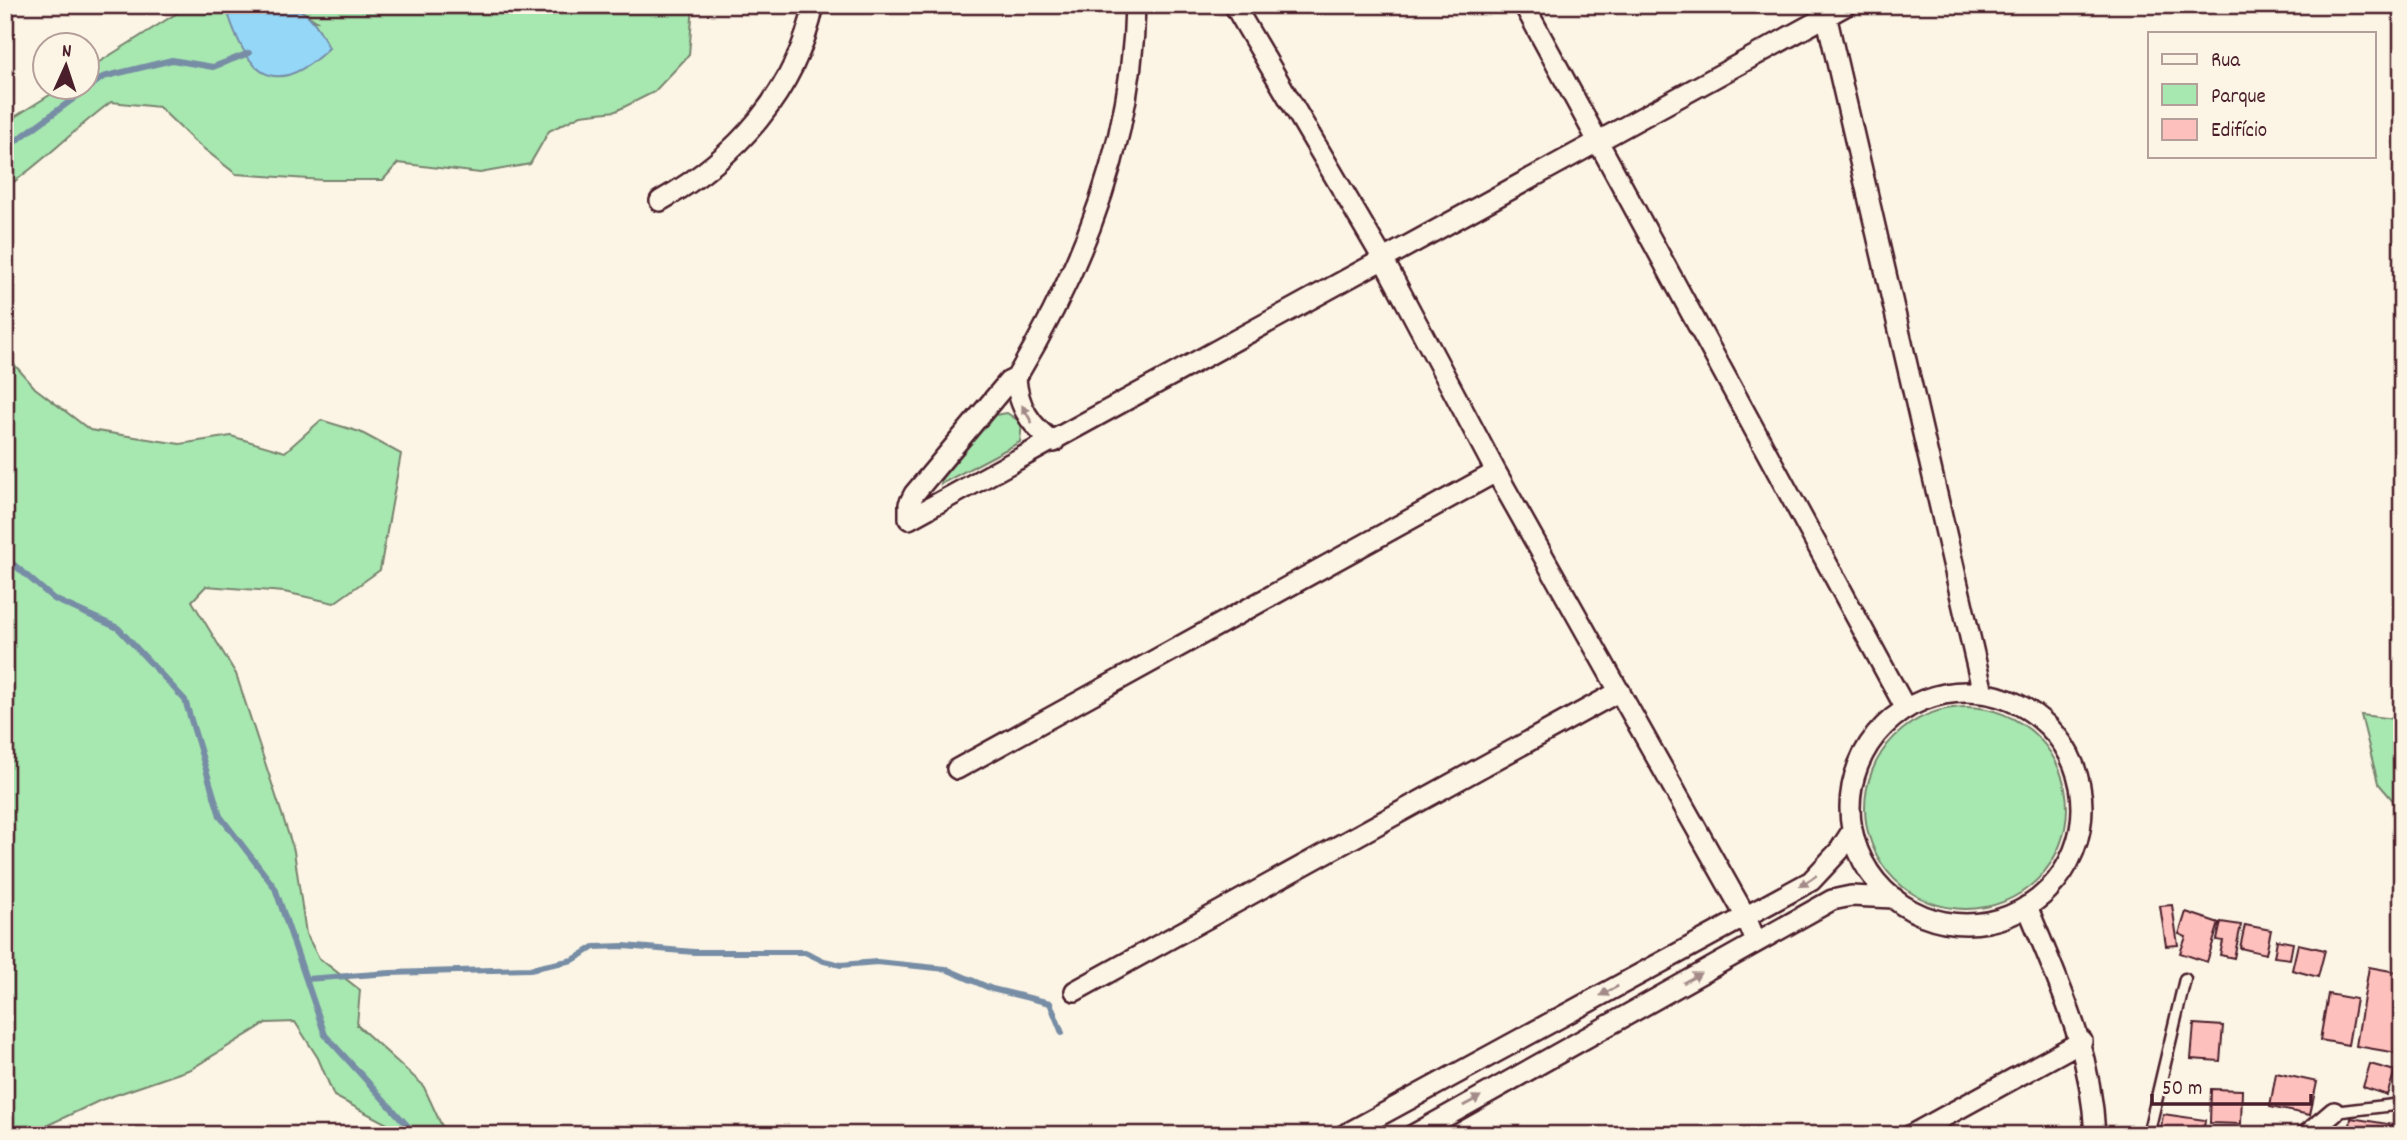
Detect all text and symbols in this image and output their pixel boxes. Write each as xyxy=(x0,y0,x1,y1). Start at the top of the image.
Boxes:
north arrow xyxy=(32,32,102,102)
legend xyxy=(2148,32,2376,158)
text: N xyxy=(61,39,72,66)
text: Rua xyxy=(2211,47,2241,77)
text: Parque xyxy=(2211,83,2266,113)
text: Edifício xyxy=(2211,117,2267,147)
one-way arrow xyxy=(1021,405,1033,424)
one-way arrow xyxy=(1799,874,1817,888)
one-way arrow xyxy=(1682,972,1701,984)
one-way arrow xyxy=(1598,984,1618,996)
scale bar xyxy=(2152,1063,2311,1107)
text: 50 m xyxy=(2162,1075,2202,1105)
one-way arrow xyxy=(1462,1095,1482,1107)

